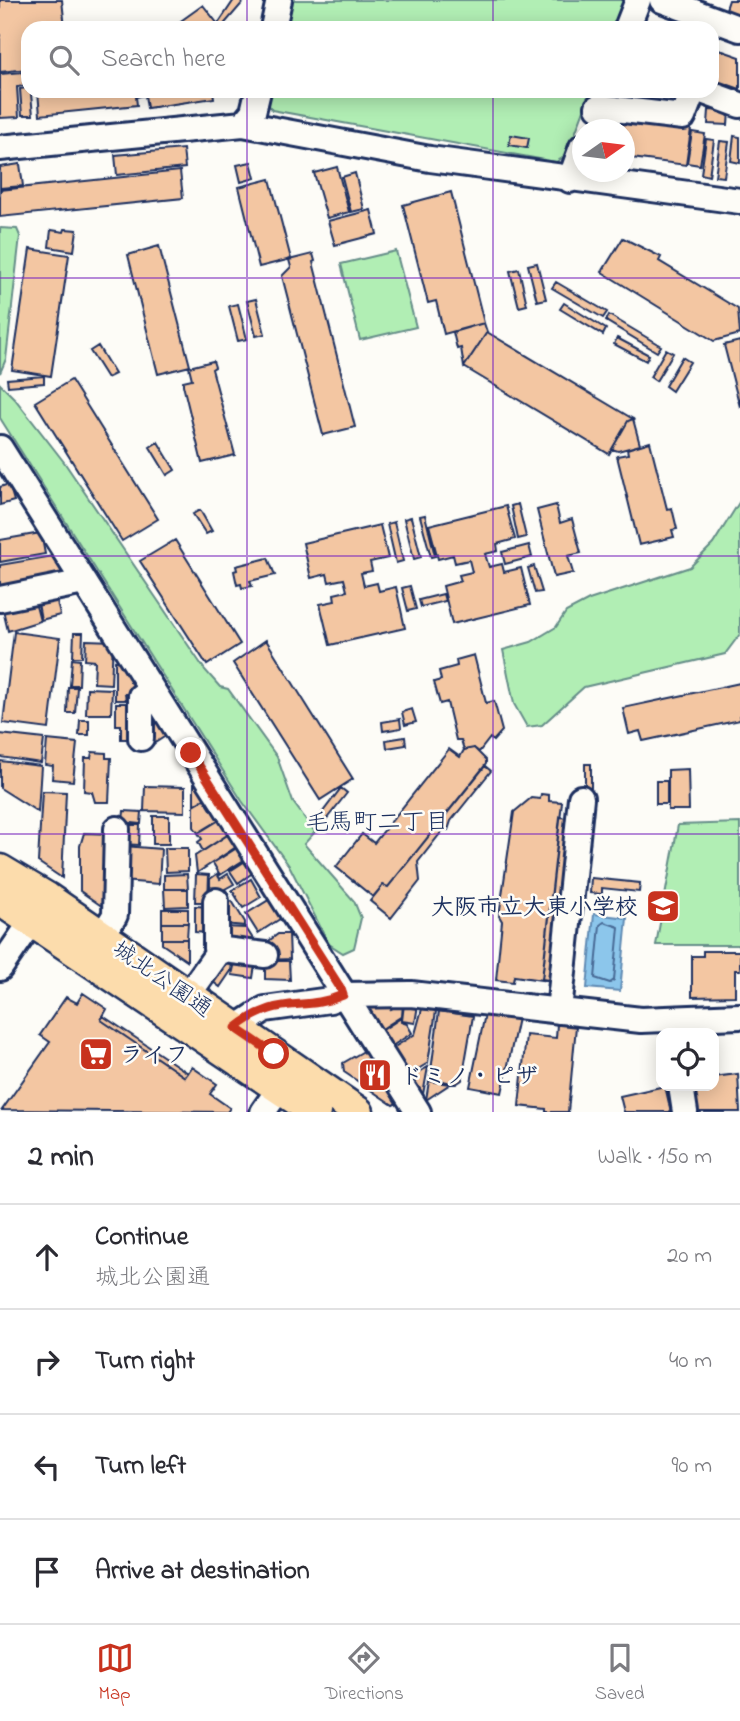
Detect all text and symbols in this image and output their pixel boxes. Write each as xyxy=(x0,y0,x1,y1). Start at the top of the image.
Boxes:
search box xyxy=(21,21,719,98)
icon: search xyxy=(45,41,83,79)
text: Search here xyxy=(101,41,226,79)
north arrow xyxy=(572,119,635,182)
route end xyxy=(175,737,206,768)
district label: 毛馬町二丁目 xyxy=(305,806,449,841)
school or university icon: 大阪市立大東小学校 xyxy=(644,887,682,925)
place label: 大阪市立大東小学校 xyxy=(431,892,638,925)
street label: 城北公園通 xyxy=(105,934,218,1027)
map controls xyxy=(656,1028,719,1091)
button: locate xyxy=(656,1028,719,1091)
supermarket icon: ライフ xyxy=(77,1035,115,1073)
route start xyxy=(258,1038,289,1069)
place label: ライフ xyxy=(120,1040,189,1073)
restaurant icon: ドミノ・ピザ xyxy=(356,1056,394,1094)
place label: ドミノ・ピザ xyxy=(400,1061,538,1094)
text: 2 min xyxy=(28,1136,94,1180)
text: Walk · 150 m xyxy=(597,1141,712,1174)
text: Continue xyxy=(95,1219,188,1257)
icon: ahead xyxy=(28,1238,66,1276)
text: 20 m xyxy=(667,1240,712,1273)
text: 城北公園通 xyxy=(95,1262,210,1295)
icon: right xyxy=(28,1343,66,1381)
text: Turn right xyxy=(95,1343,195,1381)
text: 40 m xyxy=(669,1345,712,1378)
icon: left xyxy=(28,1448,66,1486)
text: Turn left xyxy=(95,1448,186,1486)
text: 90 m xyxy=(672,1450,712,1483)
icon: arrive xyxy=(28,1553,66,1591)
text: Arrive at destination xyxy=(95,1553,310,1591)
tab: Map xyxy=(96,1639,134,1708)
tab: Directions xyxy=(325,1639,404,1708)
tab: Saved xyxy=(595,1639,644,1708)

